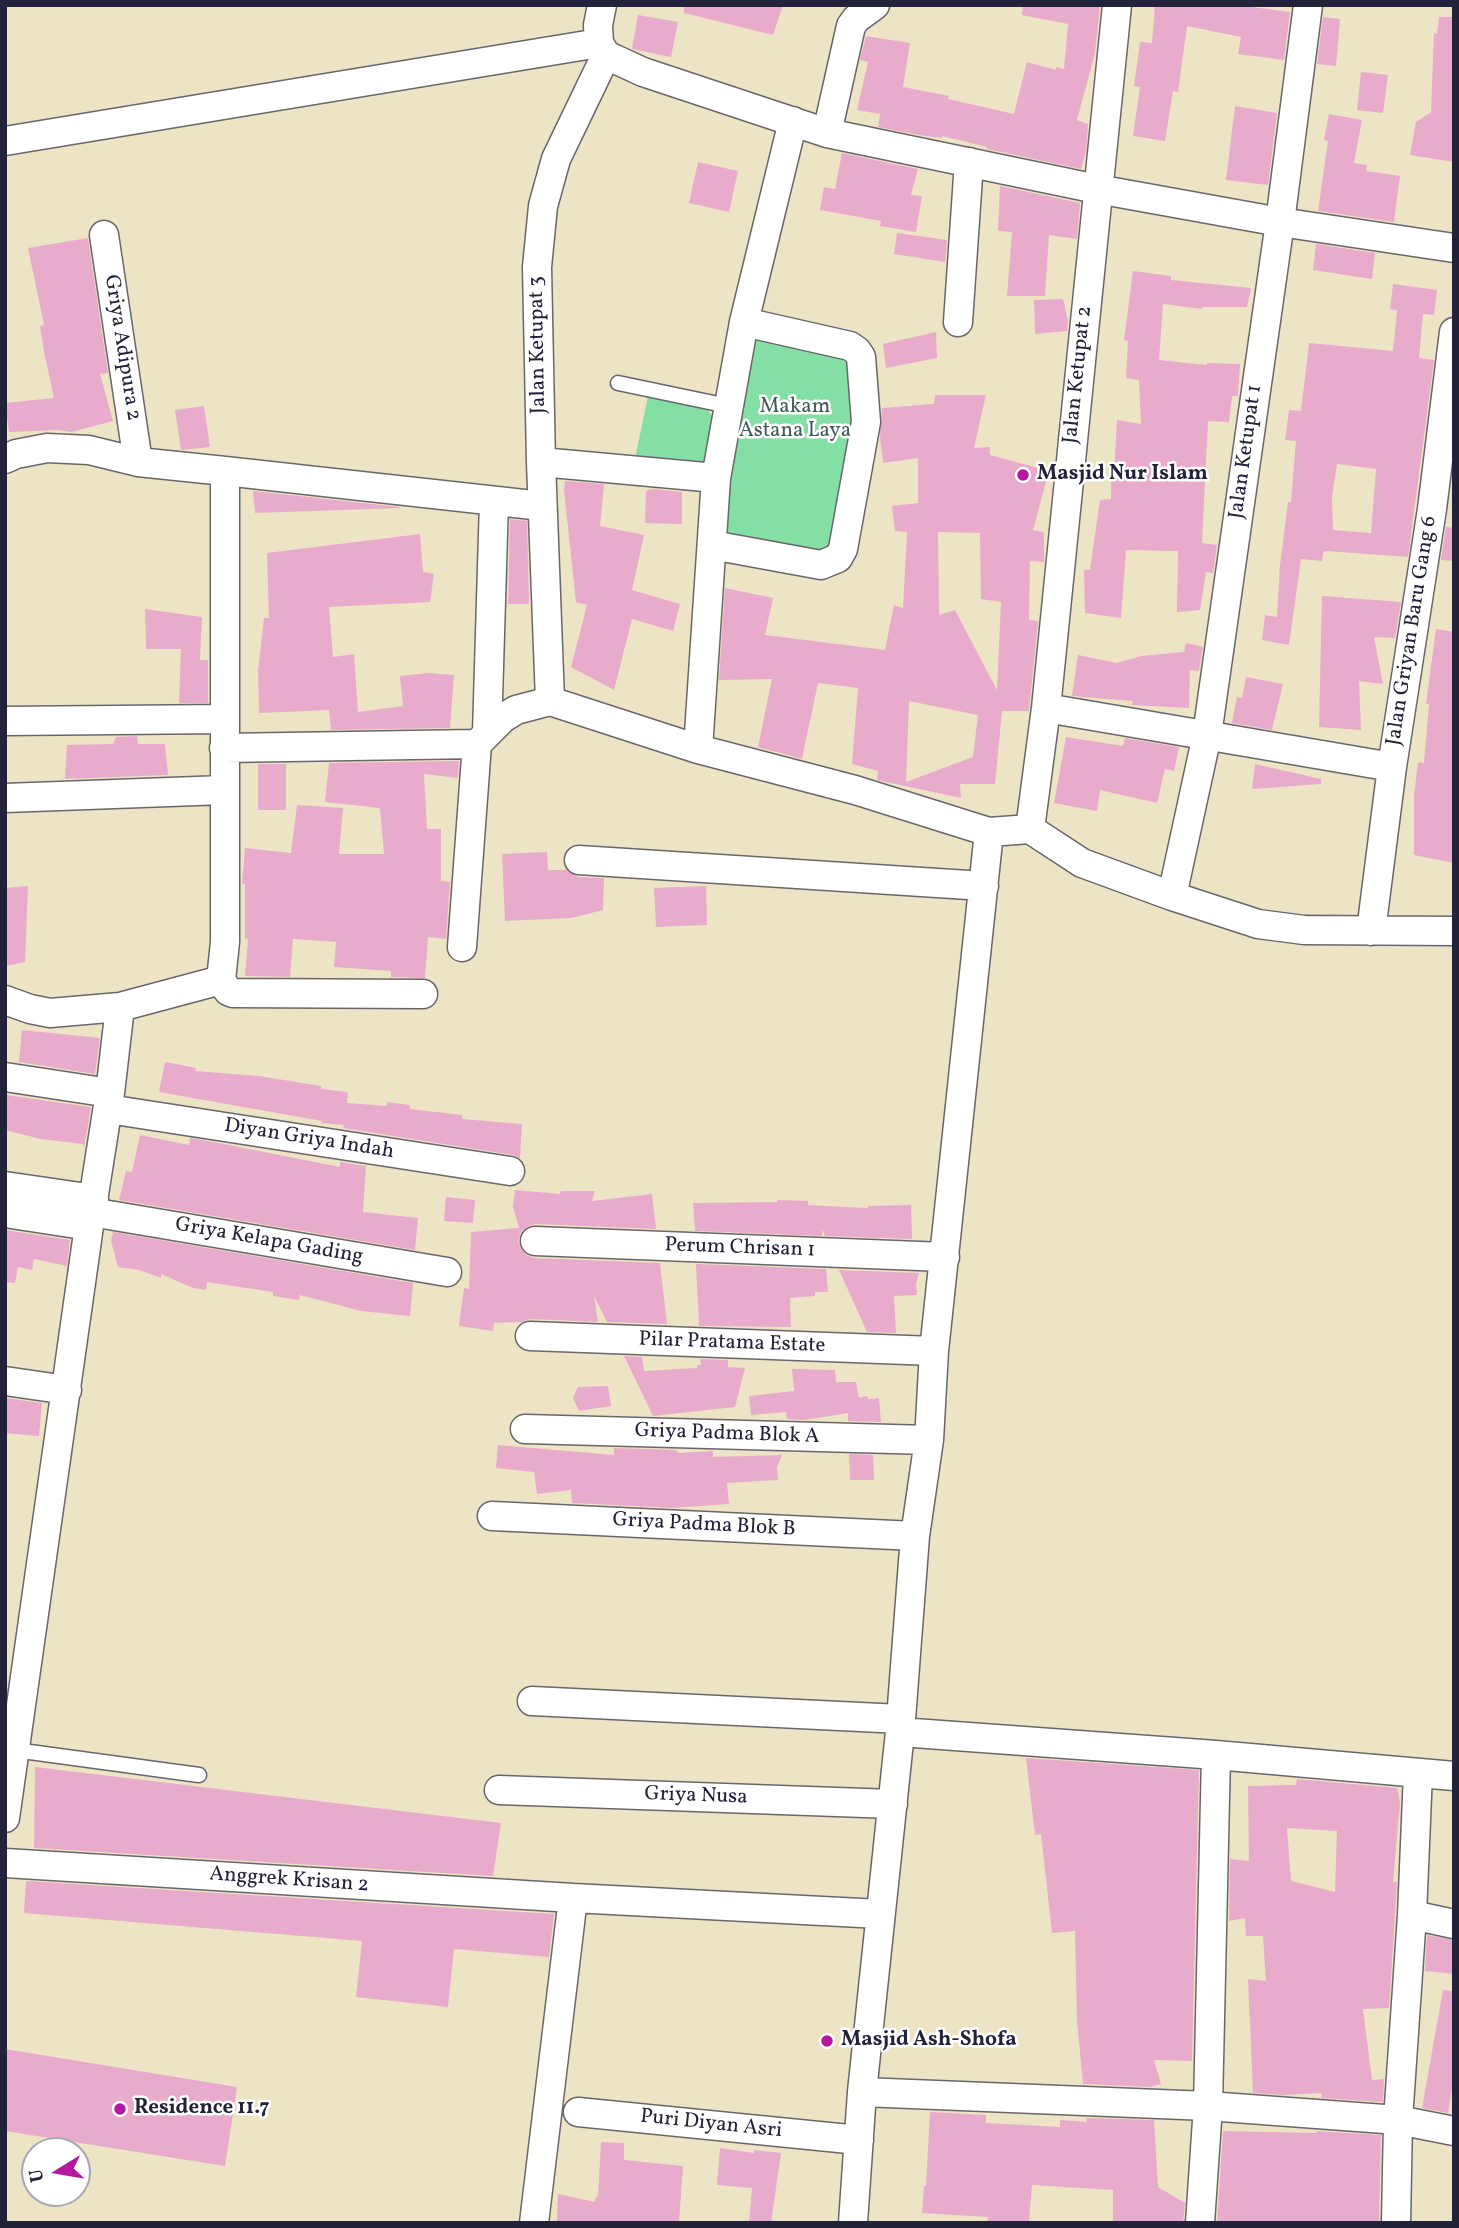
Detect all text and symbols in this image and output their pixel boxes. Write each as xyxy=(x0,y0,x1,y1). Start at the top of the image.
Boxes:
street label: Griya Adipura 2 xyxy=(97,273,145,423)
street label: Jalan Ketupat 3 xyxy=(525,276,553,414)
street label: Jalan Ketupat 2 xyxy=(1059,305,1099,445)
street label: Jalan Ketupat 1 xyxy=(1225,383,1269,521)
park label: Makam Astana Laya xyxy=(739,395,851,445)
place label: Masjid Nur Islam xyxy=(1037,462,1208,488)
marker: Masjid Nur Islam xyxy=(1015,467,1031,483)
street label: Jalan Griyan Baru Gang 6 xyxy=(1382,514,1444,748)
street label: Diyan Griya Indah xyxy=(222,1114,396,1166)
street label: Griya Kelapa Gading xyxy=(173,1213,365,1271)
street label: Perum Chrisan 1 xyxy=(664,1234,816,1264)
street label: Pilar Pratama Estate xyxy=(638,1328,826,1360)
street label: Griya Padma Blok A xyxy=(634,1419,820,1451)
street label: Griya Padma Blok B xyxy=(612,1509,796,1543)
street label: Griya Nusa xyxy=(644,1783,748,1811)
street label: Anggrek Krisan 2 xyxy=(208,1863,370,1899)
place label: Masjid Ash-Shofa xyxy=(841,2028,1017,2054)
marker: Masjid Ash-Shofa xyxy=(819,2033,835,2049)
place label: Residence 11.7 xyxy=(134,2096,270,2122)
marker: Residence 11.7 xyxy=(112,2101,128,2117)
street label: Puri Diyan Asri xyxy=(639,2105,783,2145)
north arrow xyxy=(21,2137,91,2207)
text: U xyxy=(23,2167,51,2185)

